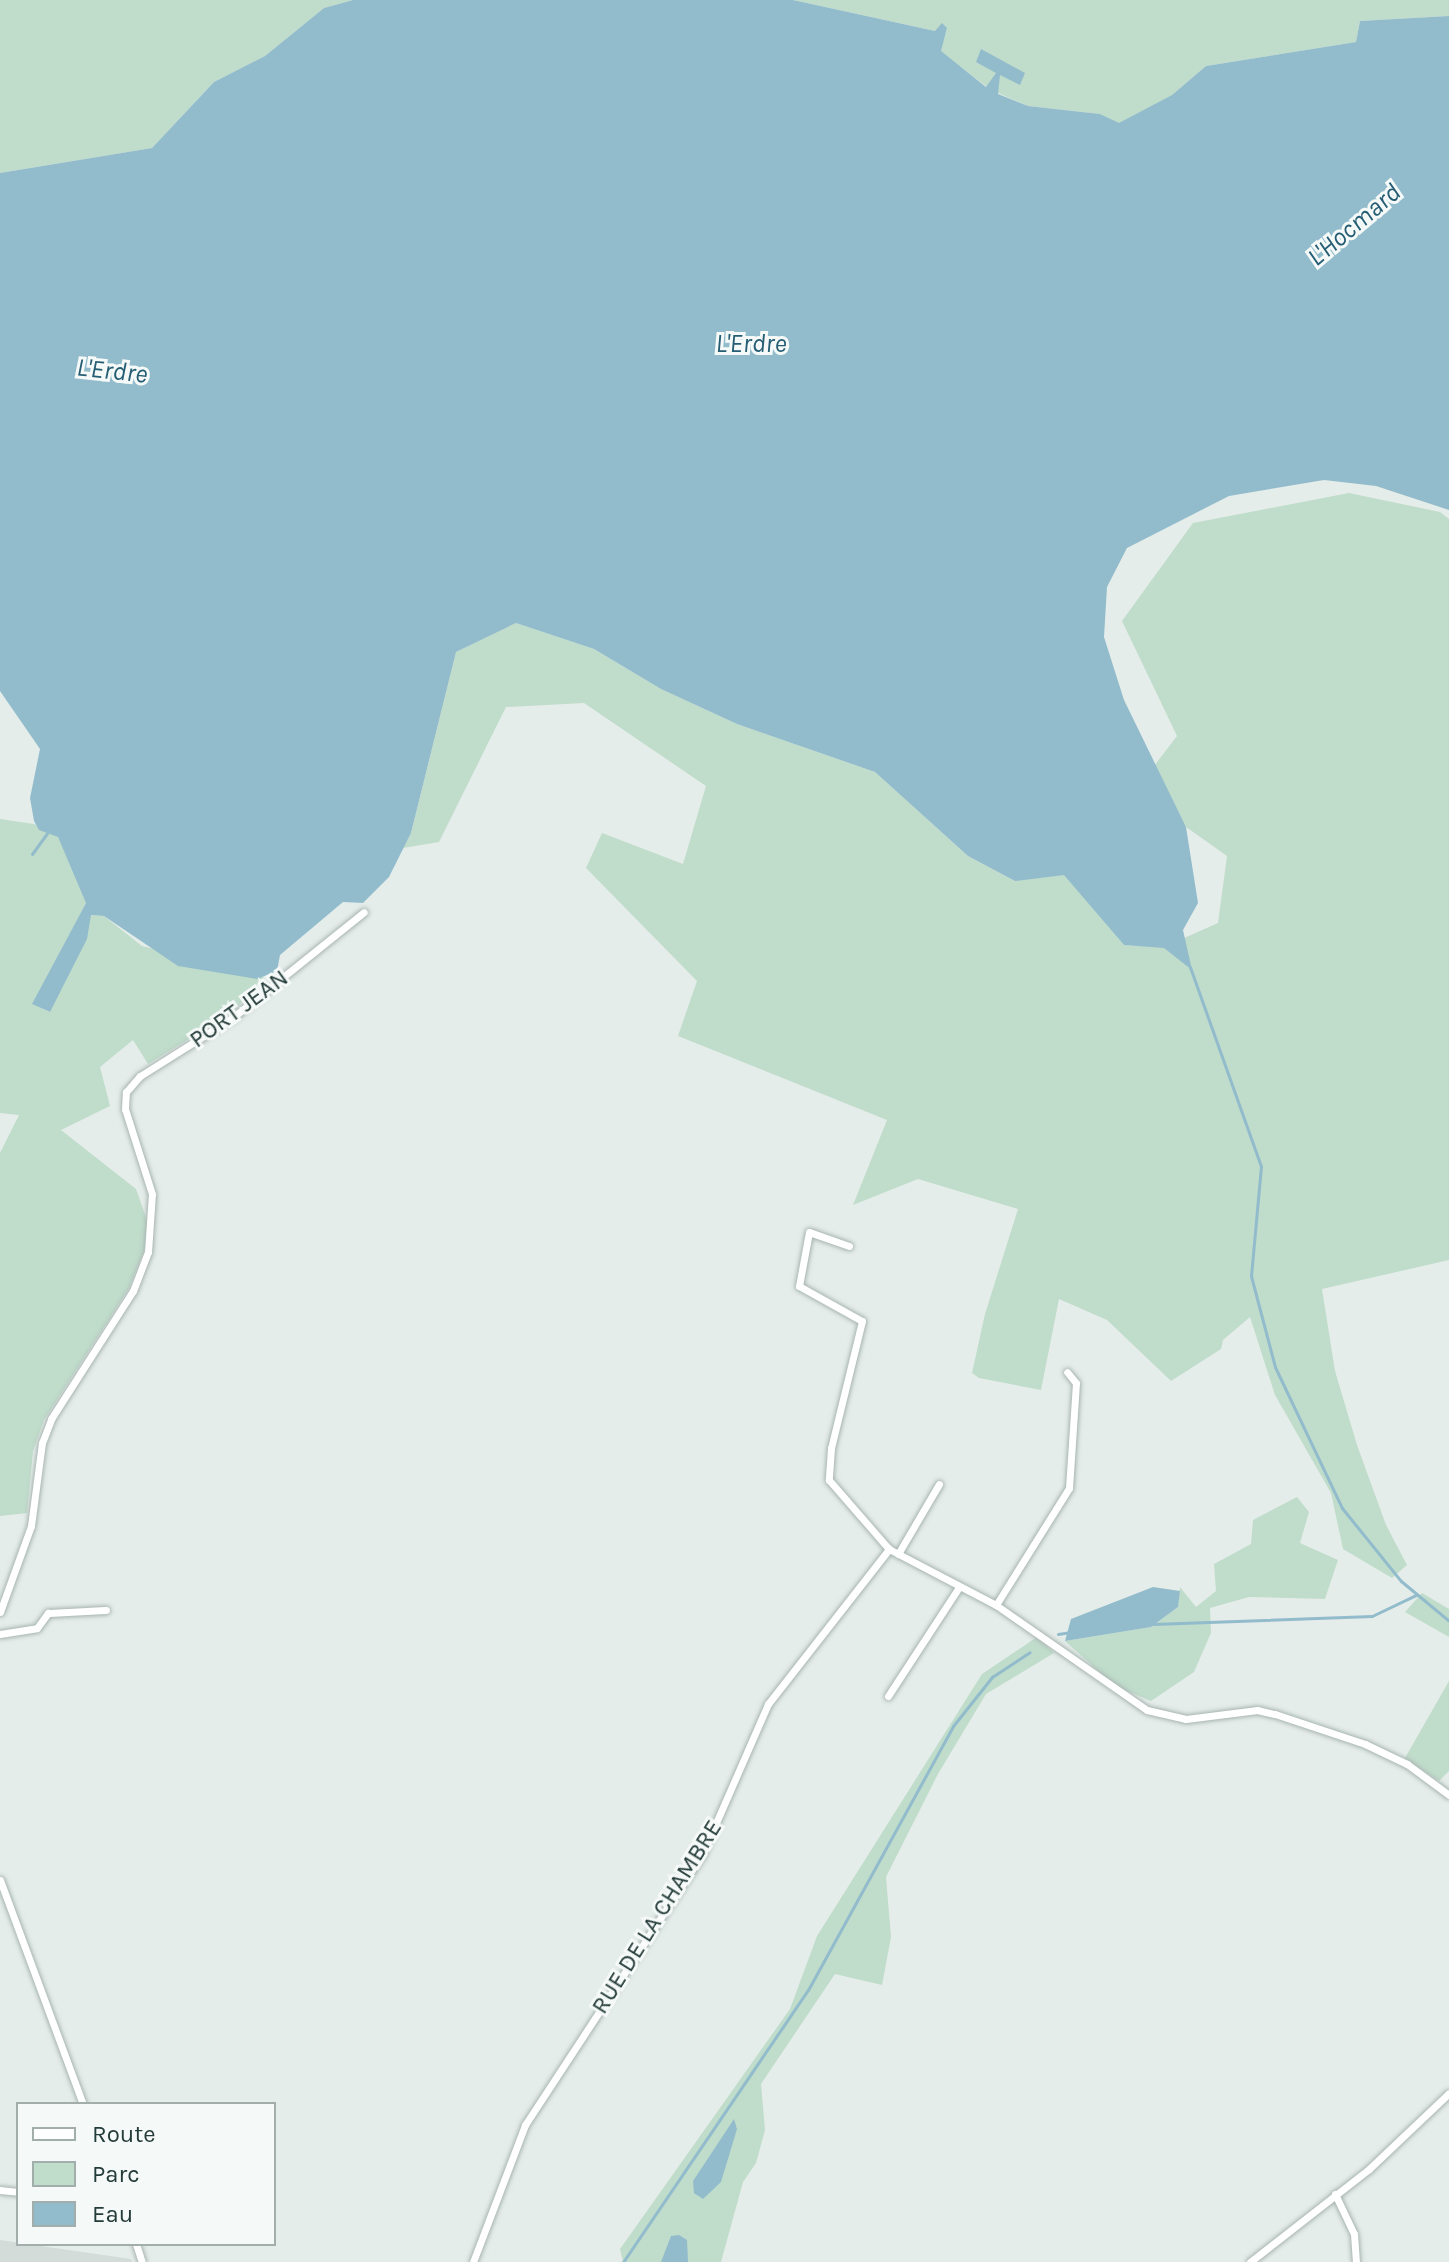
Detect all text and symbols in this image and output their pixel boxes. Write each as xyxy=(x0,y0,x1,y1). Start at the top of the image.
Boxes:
water label: L'Hocmard xyxy=(1301,177,1407,273)
water label: L'Erdre xyxy=(715,328,787,360)
water label: L'Erdre xyxy=(75,352,149,390)
street label: PORT JEAN xyxy=(184,964,294,1054)
street label: RUE DE LA CHAMBRE xyxy=(586,1815,728,2019)
legend xyxy=(16,2102,276,2246)
text: Route xyxy=(92,2120,156,2148)
text: Parc xyxy=(92,2160,140,2188)
text: Eau xyxy=(92,2200,133,2228)

